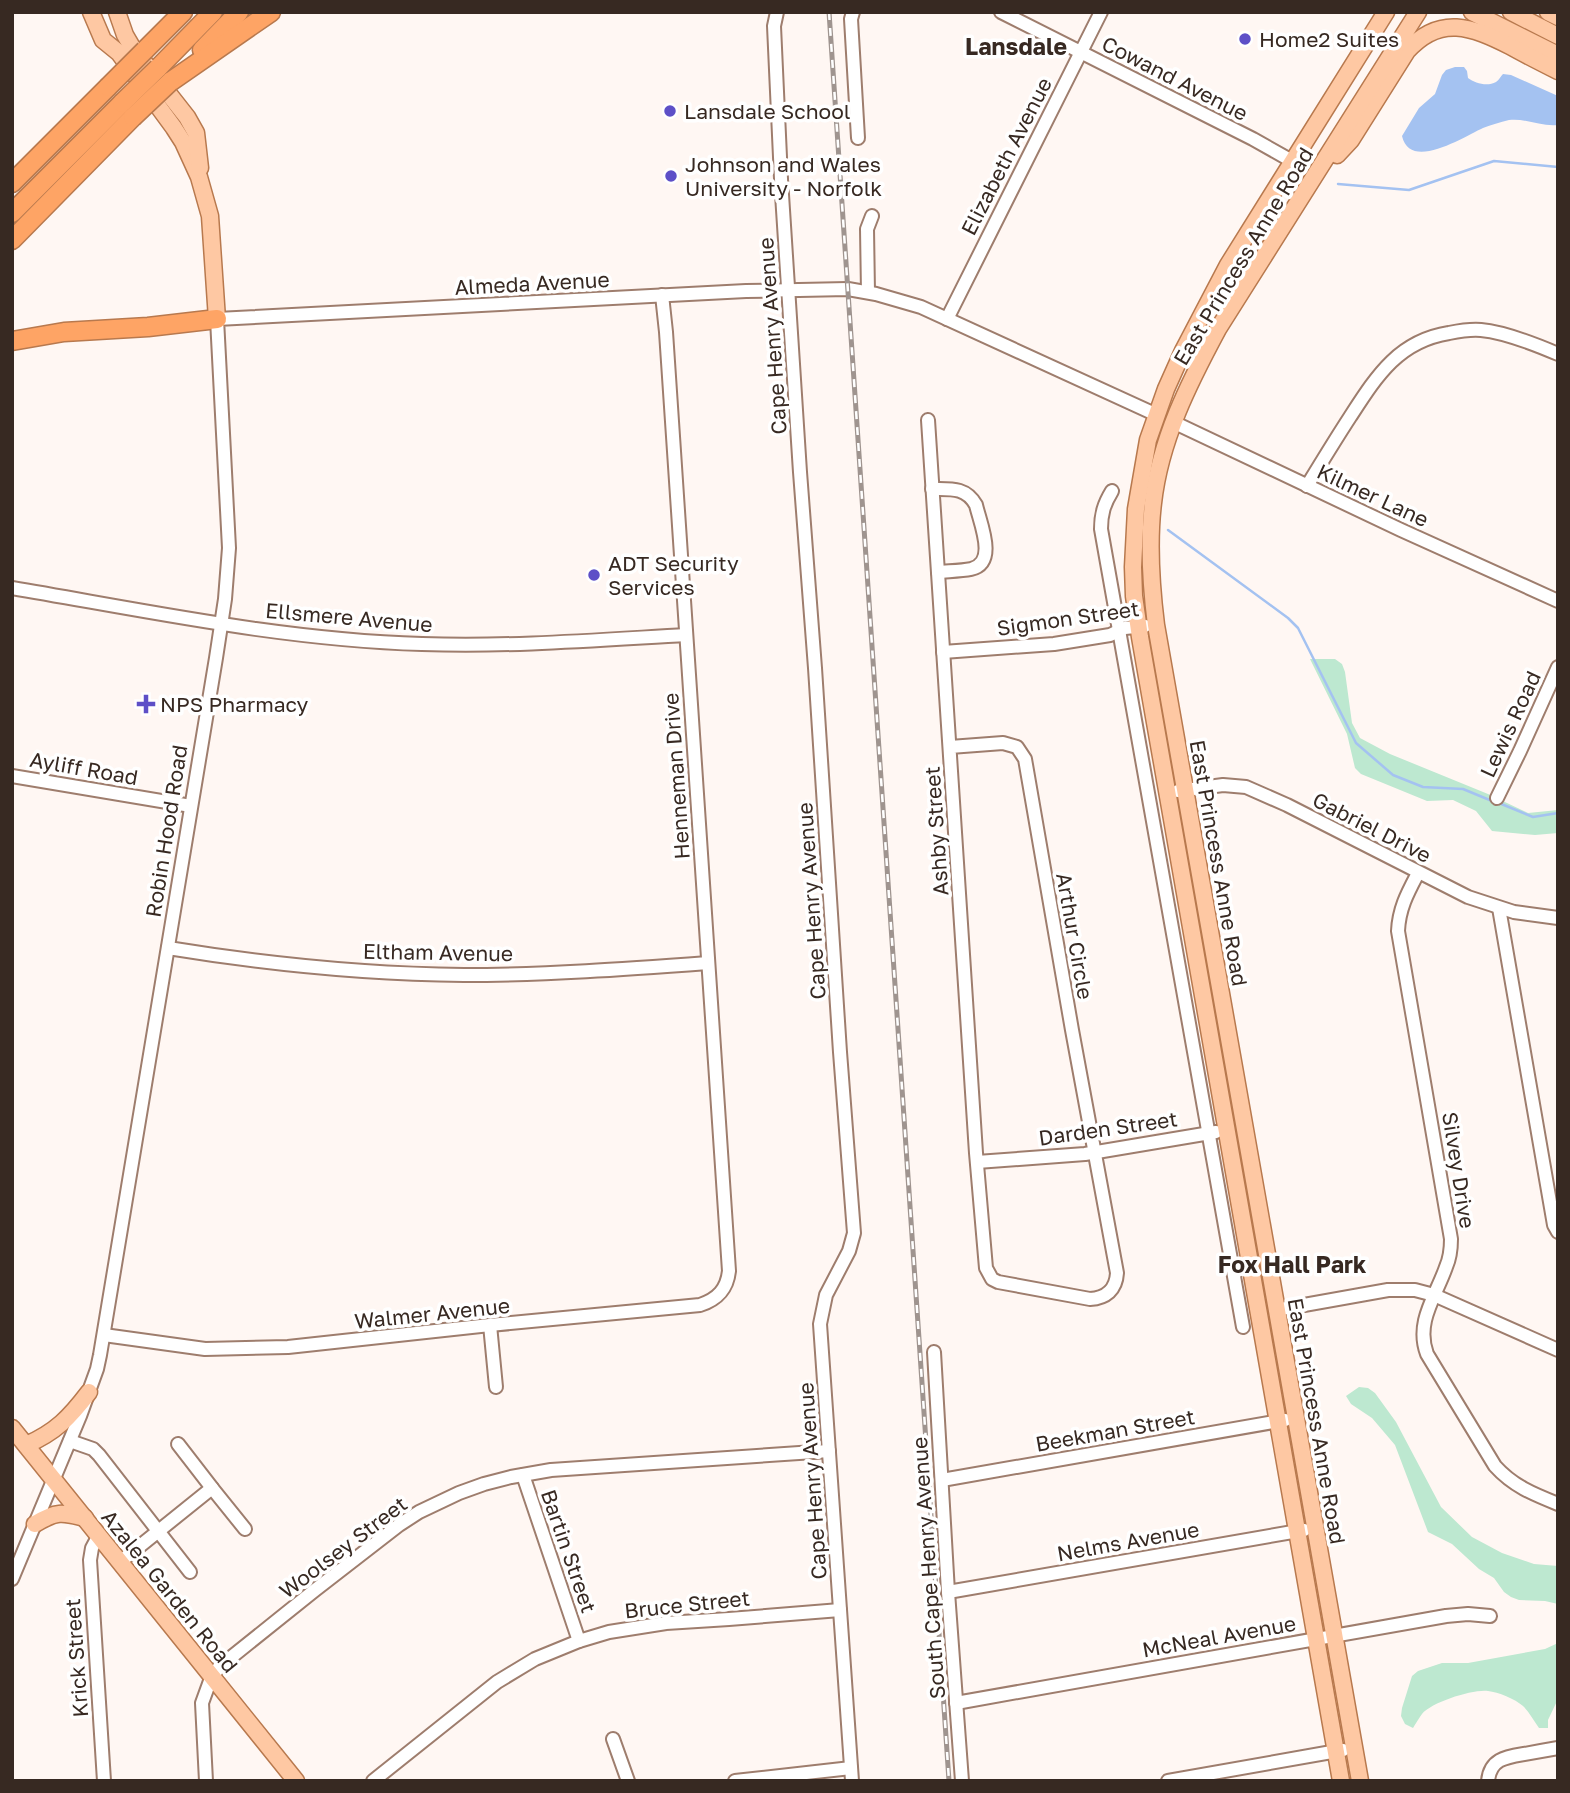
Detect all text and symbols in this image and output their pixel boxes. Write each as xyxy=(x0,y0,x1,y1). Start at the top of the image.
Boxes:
place label: Home2 Suites xyxy=(1259,26,1399,52)
street label: Cowand Avenue xyxy=(1098,30,1252,126)
marker: Home2 Suites xyxy=(1237,31,1253,47)
district label: Lansdale xyxy=(965,32,1067,60)
street label: Elizabeth Avenue xyxy=(955,73,1057,239)
place label: Lansdale School xyxy=(684,98,851,124)
marker: Lansdale School xyxy=(662,103,678,119)
street label: East Princess Anne Road xyxy=(1168,142,1318,370)
place label: Johnson and Wales University - Norfolk xyxy=(685,151,882,201)
marker: Johnson and Wales University - Norfolk xyxy=(663,168,679,184)
street label: Cape Henry Avenue xyxy=(752,237,792,435)
street label: Almeda Avenue xyxy=(454,266,610,300)
street label: Kilmer Lane xyxy=(1313,458,1433,532)
place label: ADT Security Services xyxy=(608,550,739,600)
marker: ADT Security Services xyxy=(586,567,602,583)
street label: Sigmon Street xyxy=(995,595,1141,641)
street label: Ellsmere Avenue xyxy=(264,597,434,637)
street label: Lewis Road xyxy=(1474,667,1546,781)
place label: NPS Pharmacy xyxy=(160,691,309,717)
street label: Henneman Drive xyxy=(657,692,695,860)
marker: NPS Pharmacy xyxy=(138,696,154,712)
street label: East Princess Anne Road xyxy=(1185,738,1253,988)
street label: Robin Hood Road xyxy=(140,743,192,919)
street label: Ayliff Road xyxy=(28,746,140,790)
street label: Ashby Street xyxy=(919,765,953,897)
street label: Gabriel Drive xyxy=(1308,786,1436,868)
street label: Cape Henry Avenue xyxy=(791,802,831,1000)
street label: Arthur Circle xyxy=(1051,871,1099,1001)
street label: Eltham Avenue xyxy=(363,938,513,966)
street label: Darden Street xyxy=(1037,1105,1179,1151)
street label: Silvey Drive xyxy=(1437,1110,1481,1230)
district label: Fox Hall Park xyxy=(1218,1250,1367,1278)
street label: Walmer Avenue xyxy=(353,1292,511,1334)
street label: East Princess Anne Road xyxy=(1283,1296,1351,1546)
street label: Cape Henry Avenue xyxy=(792,1382,832,1580)
street label: Beekman Street xyxy=(1033,1403,1197,1457)
street label: South Cape Henry Avenue xyxy=(906,1436,950,1700)
street label: Bartin Street xyxy=(536,1486,602,1616)
street label: Woolsey Street xyxy=(274,1490,412,1604)
street label: Azalea Garden Road xyxy=(96,1504,244,1678)
street label: Nelms Avenue xyxy=(1055,1516,1201,1566)
street label: Bruce Street xyxy=(623,1584,751,1624)
street label: Krick Street xyxy=(59,1598,93,1718)
street label: McNeal Avenue xyxy=(1140,1610,1298,1662)

